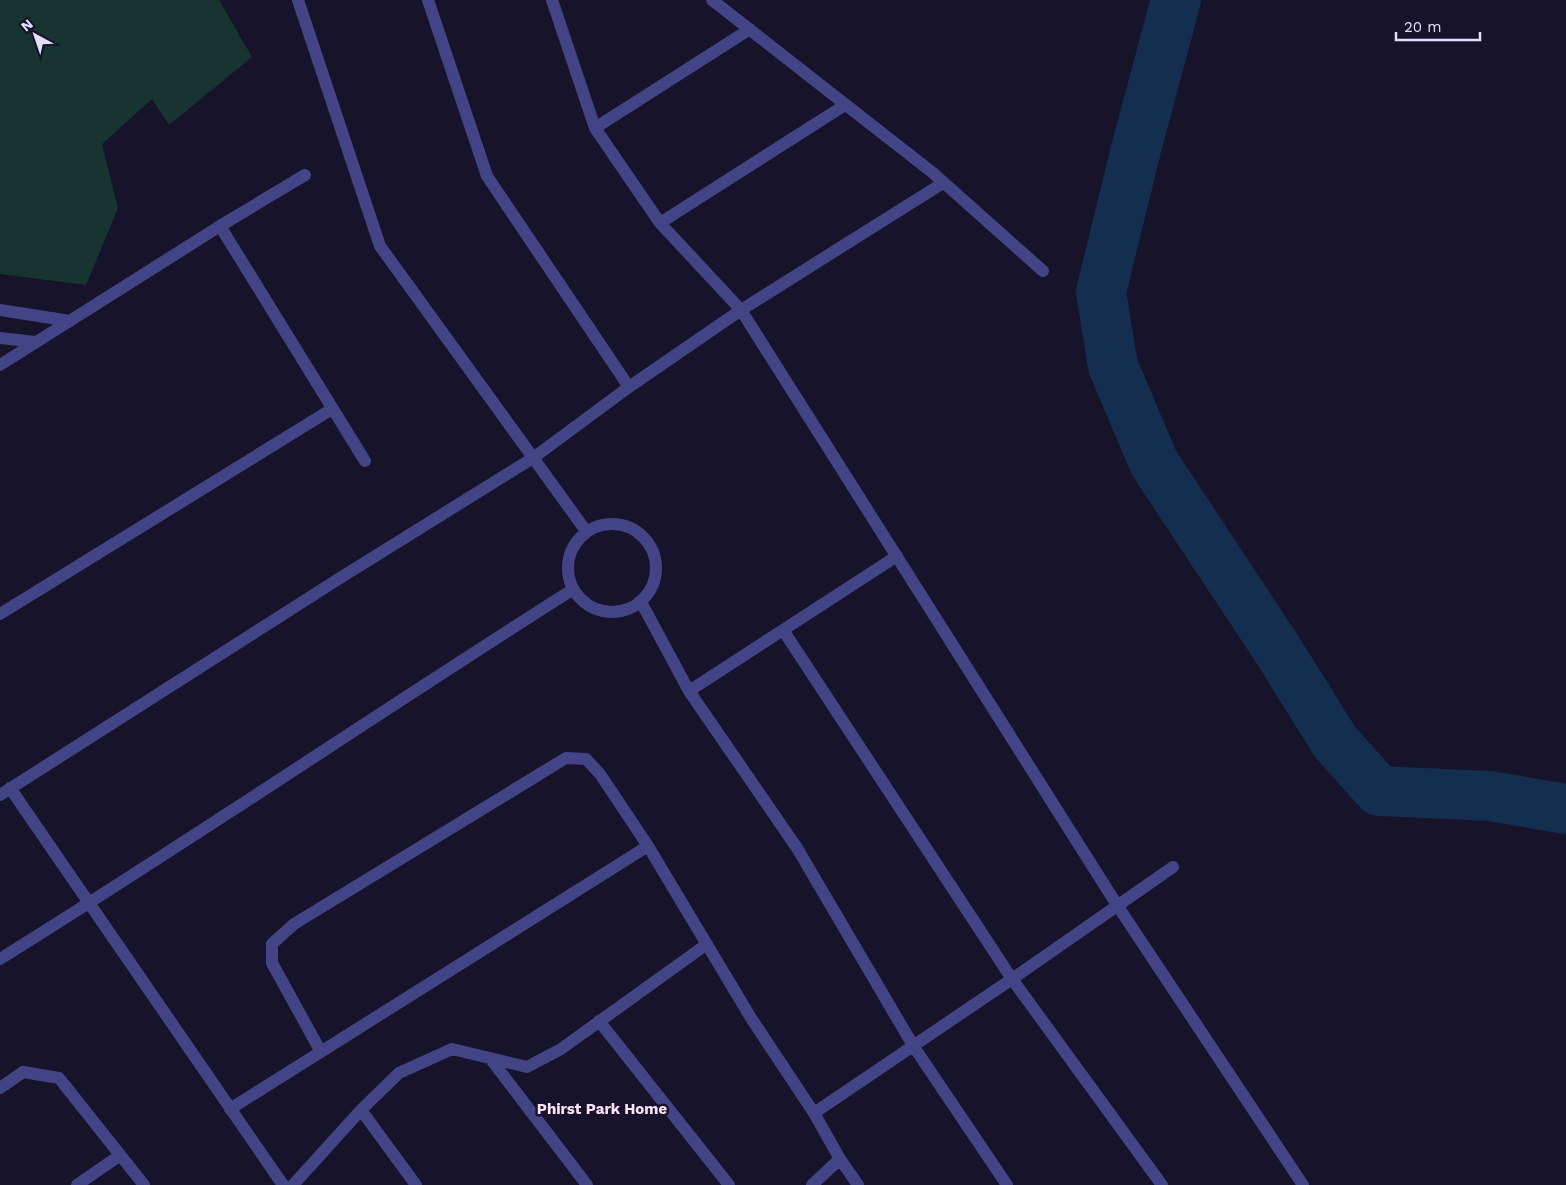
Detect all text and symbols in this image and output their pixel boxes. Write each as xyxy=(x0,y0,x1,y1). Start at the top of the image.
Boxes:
north arrow xyxy=(10,10,60,60)
scale bar xyxy=(1396,10,1480,42)
text: N xyxy=(18,16,36,35)
text: 20 m xyxy=(1404,18,1442,36)
district label: Phirst Park Home xyxy=(537,1100,667,1118)

